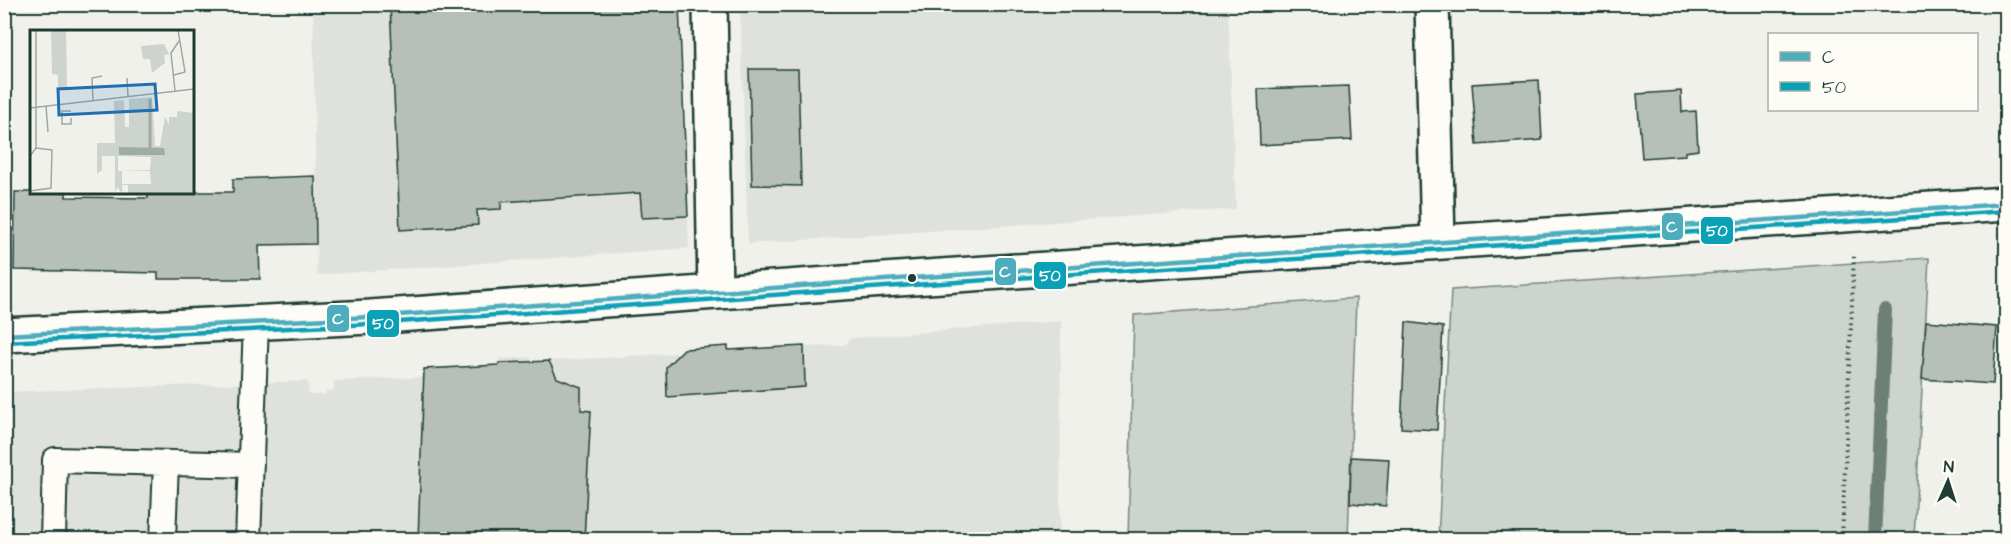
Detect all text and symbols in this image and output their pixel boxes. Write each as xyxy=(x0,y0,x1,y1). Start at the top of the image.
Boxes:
inset map xyxy=(30,30,194,194)
legend xyxy=(1768,33,1978,111)
text: C xyxy=(1822,45,1835,70)
text: 50 xyxy=(1822,75,1846,100)
line badge: C xyxy=(1661,212,1684,241)
text: C xyxy=(1666,216,1678,238)
line badge: 50 xyxy=(1700,216,1734,245)
text: 50 xyxy=(1706,220,1728,242)
line badge: C xyxy=(994,257,1017,286)
text: C xyxy=(999,261,1011,283)
line badge: 50 xyxy=(1033,261,1067,290)
text: 50 xyxy=(1039,265,1061,287)
unlabelled marker xyxy=(906,272,918,284)
line badge: C xyxy=(326,304,350,333)
text: C xyxy=(332,308,344,330)
line badge: 50 xyxy=(366,309,400,338)
text: 50 xyxy=(372,313,394,335)
north arrow xyxy=(1918,451,1978,511)
text: N xyxy=(1943,456,1954,478)

